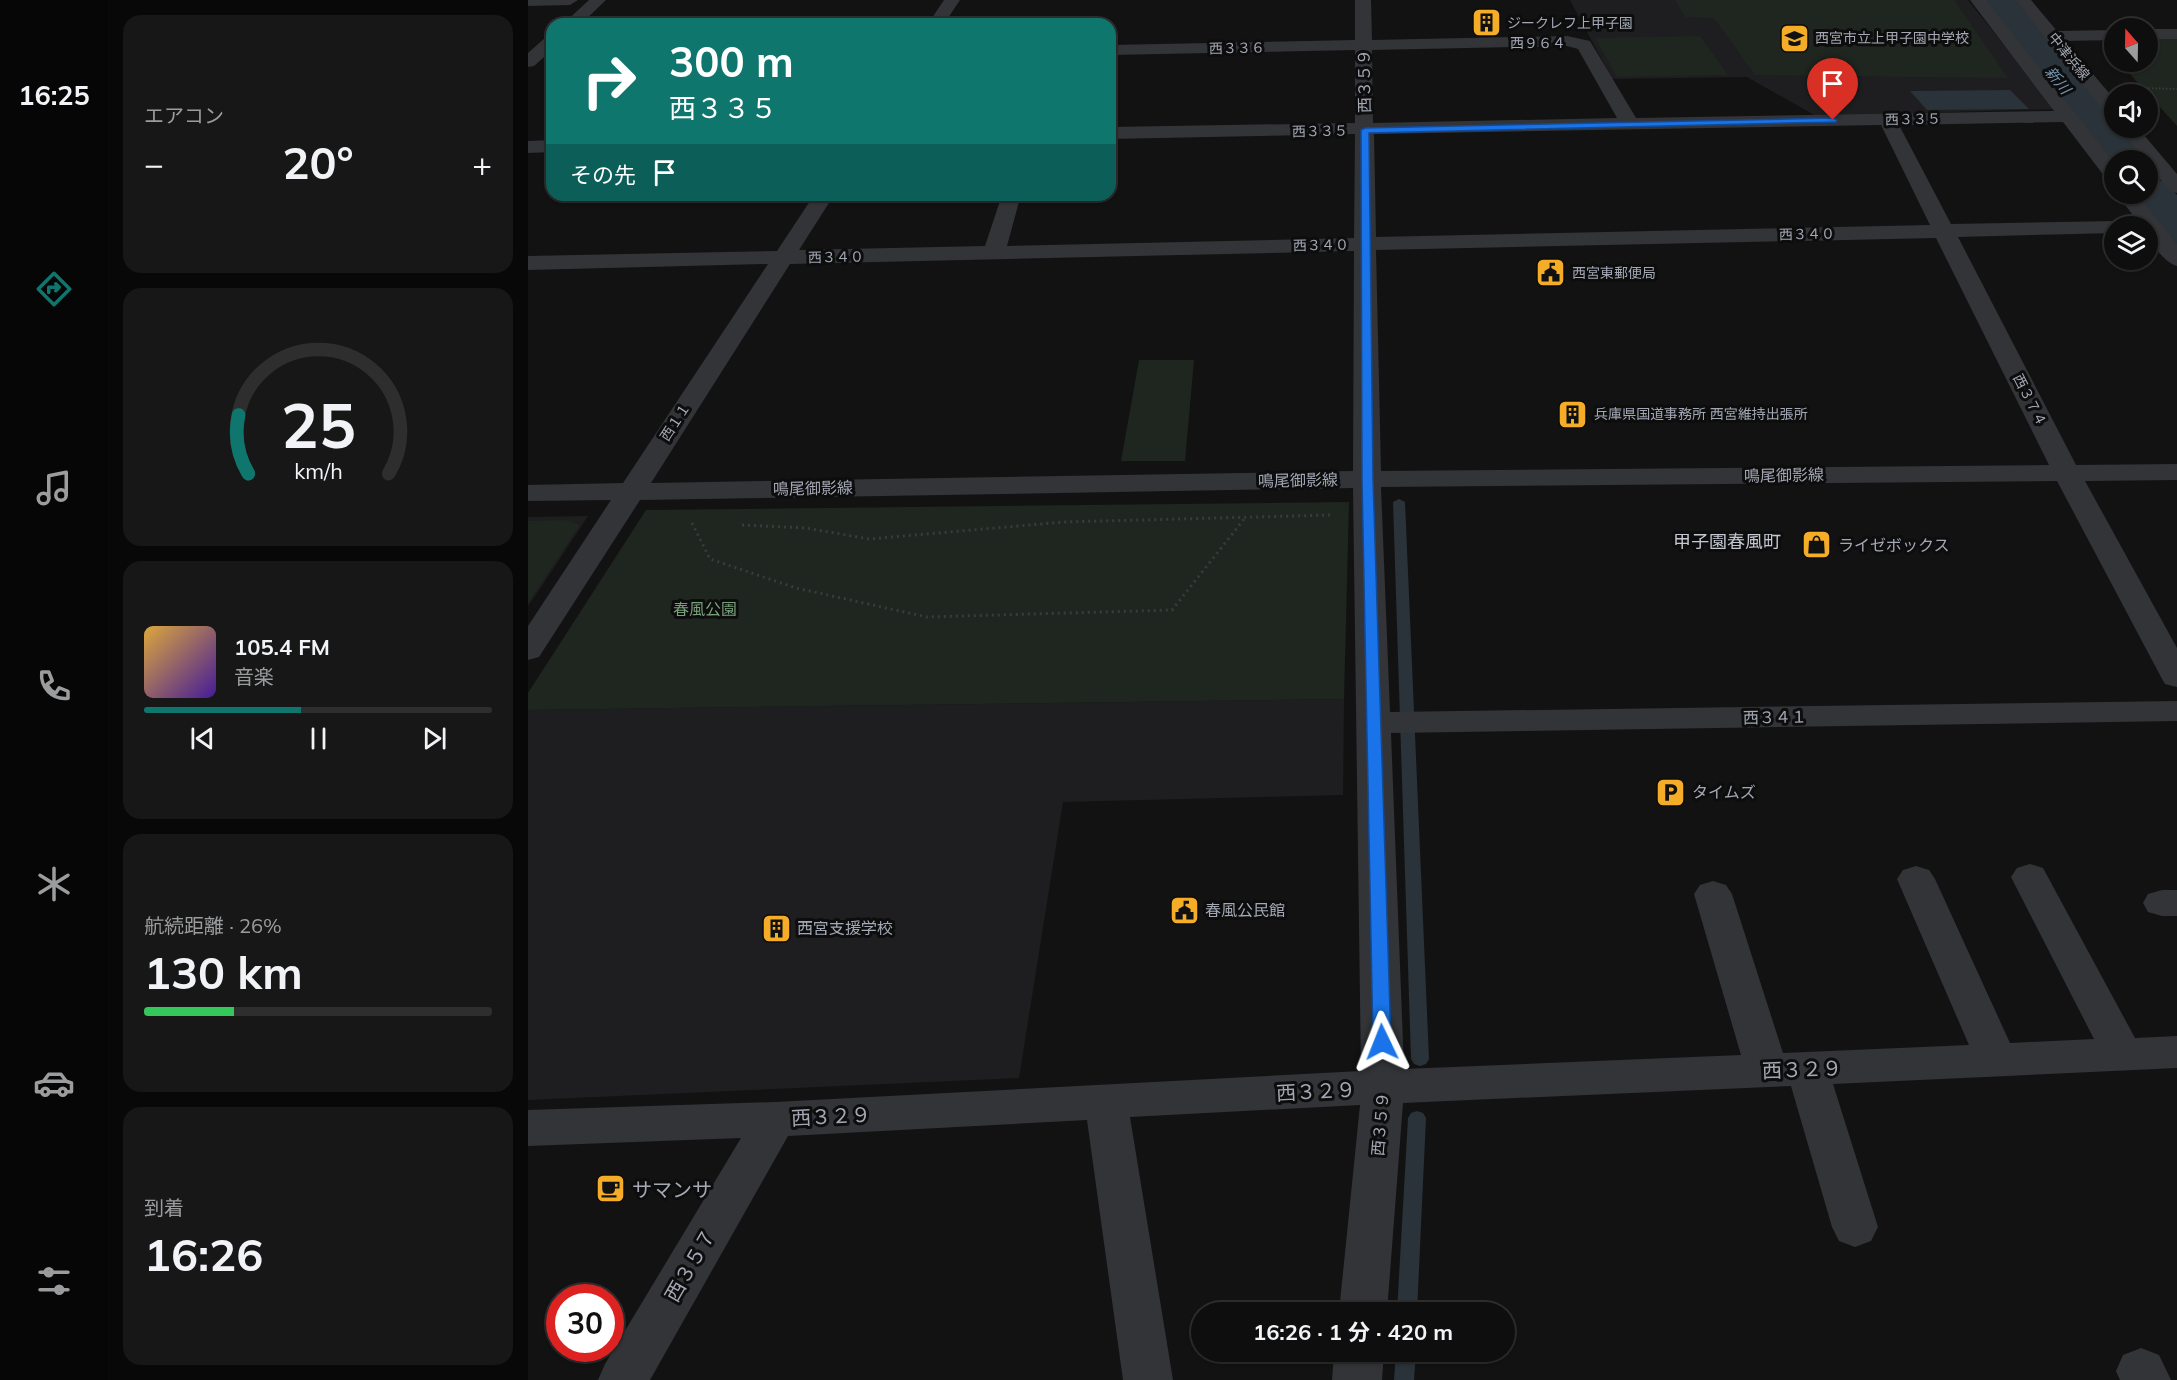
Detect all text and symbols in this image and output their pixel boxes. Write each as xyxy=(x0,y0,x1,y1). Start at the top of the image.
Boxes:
building icon: ジークレフ上甲子園 xyxy=(1470,7,1502,39)
place label: ジークレフ上甲子園 xyxy=(1507,14,1633,32)
north arrow xyxy=(2104,18,2158,72)
map controls xyxy=(2104,18,2158,270)
school or university icon: 西宮市立上甲子園中学校 xyxy=(1778,22,1810,54)
place label: 西宮市立上甲子園中学校 xyxy=(1815,29,1969,47)
street label: 中津浜線 xyxy=(2044,29,2094,83)
street label: 西９６４ xyxy=(1510,34,1566,52)
text: 300 m xyxy=(669,35,794,88)
street label: 西３３６ xyxy=(1209,39,1265,57)
icon: right xyxy=(570,42,648,120)
street label: 西３５９ xyxy=(1353,49,1375,113)
pin xyxy=(1807,58,1858,120)
water label: 新川 xyxy=(2041,62,2076,99)
icon: arrive xyxy=(1816,67,1849,100)
text: 16:25 xyxy=(18,78,90,112)
button: sound xyxy=(2104,84,2158,138)
text: 西３３５ xyxy=(669,91,777,125)
text: エアコン xyxy=(144,103,224,128)
street label: 西３３５ xyxy=(1885,110,1941,128)
street label: 西３３５ xyxy=(1292,122,1348,140)
text: 20° xyxy=(282,134,354,190)
text: − xyxy=(144,143,164,184)
text: + xyxy=(472,143,492,184)
button: search xyxy=(2104,150,2158,204)
icon: arrive xyxy=(648,156,681,189)
text: その先 xyxy=(570,161,636,189)
button: layers xyxy=(2104,216,2158,270)
street label: 西３４０ xyxy=(1779,225,1835,243)
street label: 西３４０ xyxy=(1293,236,1349,254)
street label: 西３４０ xyxy=(808,248,864,266)
public building icon: 西宮東郵便局 xyxy=(1535,257,1567,289)
place label: 西宮東郵便局 xyxy=(1572,264,1656,282)
icon: directions xyxy=(33,268,75,310)
street label: 西３７４ xyxy=(2009,371,2051,429)
text: 25 xyxy=(281,385,355,464)
building icon: 兵庫県国道事務所 西宮維持出張所 xyxy=(1557,398,1589,430)
street label: 西１１ xyxy=(656,399,694,445)
place label: 兵庫県国道事務所 西宮維持出張所 xyxy=(1594,405,1808,423)
text: km/h xyxy=(294,457,342,484)
street label: 鳴尾御影線 xyxy=(1744,464,1824,486)
icon: music xyxy=(33,467,75,509)
street label: 鳴尾御影線 xyxy=(1258,469,1338,491)
street label: 鳴尾御影線 xyxy=(773,477,853,499)
shop icon: ライゼボックス xyxy=(1801,529,1833,561)
district label: 甲子園春風町 xyxy=(1673,530,1781,553)
place label: ライゼボックス xyxy=(1838,535,1950,555)
park label: 春風公園 xyxy=(673,599,737,619)
text: 105.4 FM xyxy=(234,633,330,661)
text: 音楽 xyxy=(234,664,274,689)
icon: phone xyxy=(33,665,75,707)
street label: 西３４１ xyxy=(1743,706,1807,728)
icon: previous xyxy=(186,722,219,755)
icon: pause xyxy=(302,722,335,755)
icon: next xyxy=(418,722,451,755)
parking icon: タイムズ xyxy=(1655,776,1687,808)
place label: タイムズ xyxy=(1692,782,1756,802)
icon: climate xyxy=(33,863,75,905)
public building icon: 春風公民館 xyxy=(1168,894,1200,926)
place label: 春風公民館 xyxy=(1205,900,1285,920)
building icon: 西宮支援学校 xyxy=(760,912,792,944)
text: 航続距離 · 26% xyxy=(144,913,282,938)
place label: 西宮支援学校 xyxy=(797,918,893,938)
text: 130 km xyxy=(144,944,303,1000)
position arrow xyxy=(1350,1010,1414,1074)
street label: 西３２９ xyxy=(1762,1055,1842,1083)
icon: car xyxy=(33,1062,75,1104)
street label: 西３２９ xyxy=(1275,1076,1357,1106)
street label: 西３５９ xyxy=(1367,1091,1393,1157)
street label: 西３２９ xyxy=(790,1101,872,1131)
cafe icon: サマンサ xyxy=(595,1173,627,1205)
place label: サマンサ xyxy=(632,1177,712,1202)
text: 到着 xyxy=(144,1195,184,1220)
street label: 西３５７ xyxy=(659,1224,721,1306)
text: 16:26 xyxy=(144,1226,263,1282)
icon: filters xyxy=(33,1260,75,1302)
speed limit sign: 30 xyxy=(546,1284,624,1362)
text: 16:26 · 1 分 · 420 m xyxy=(1253,1318,1453,1346)

